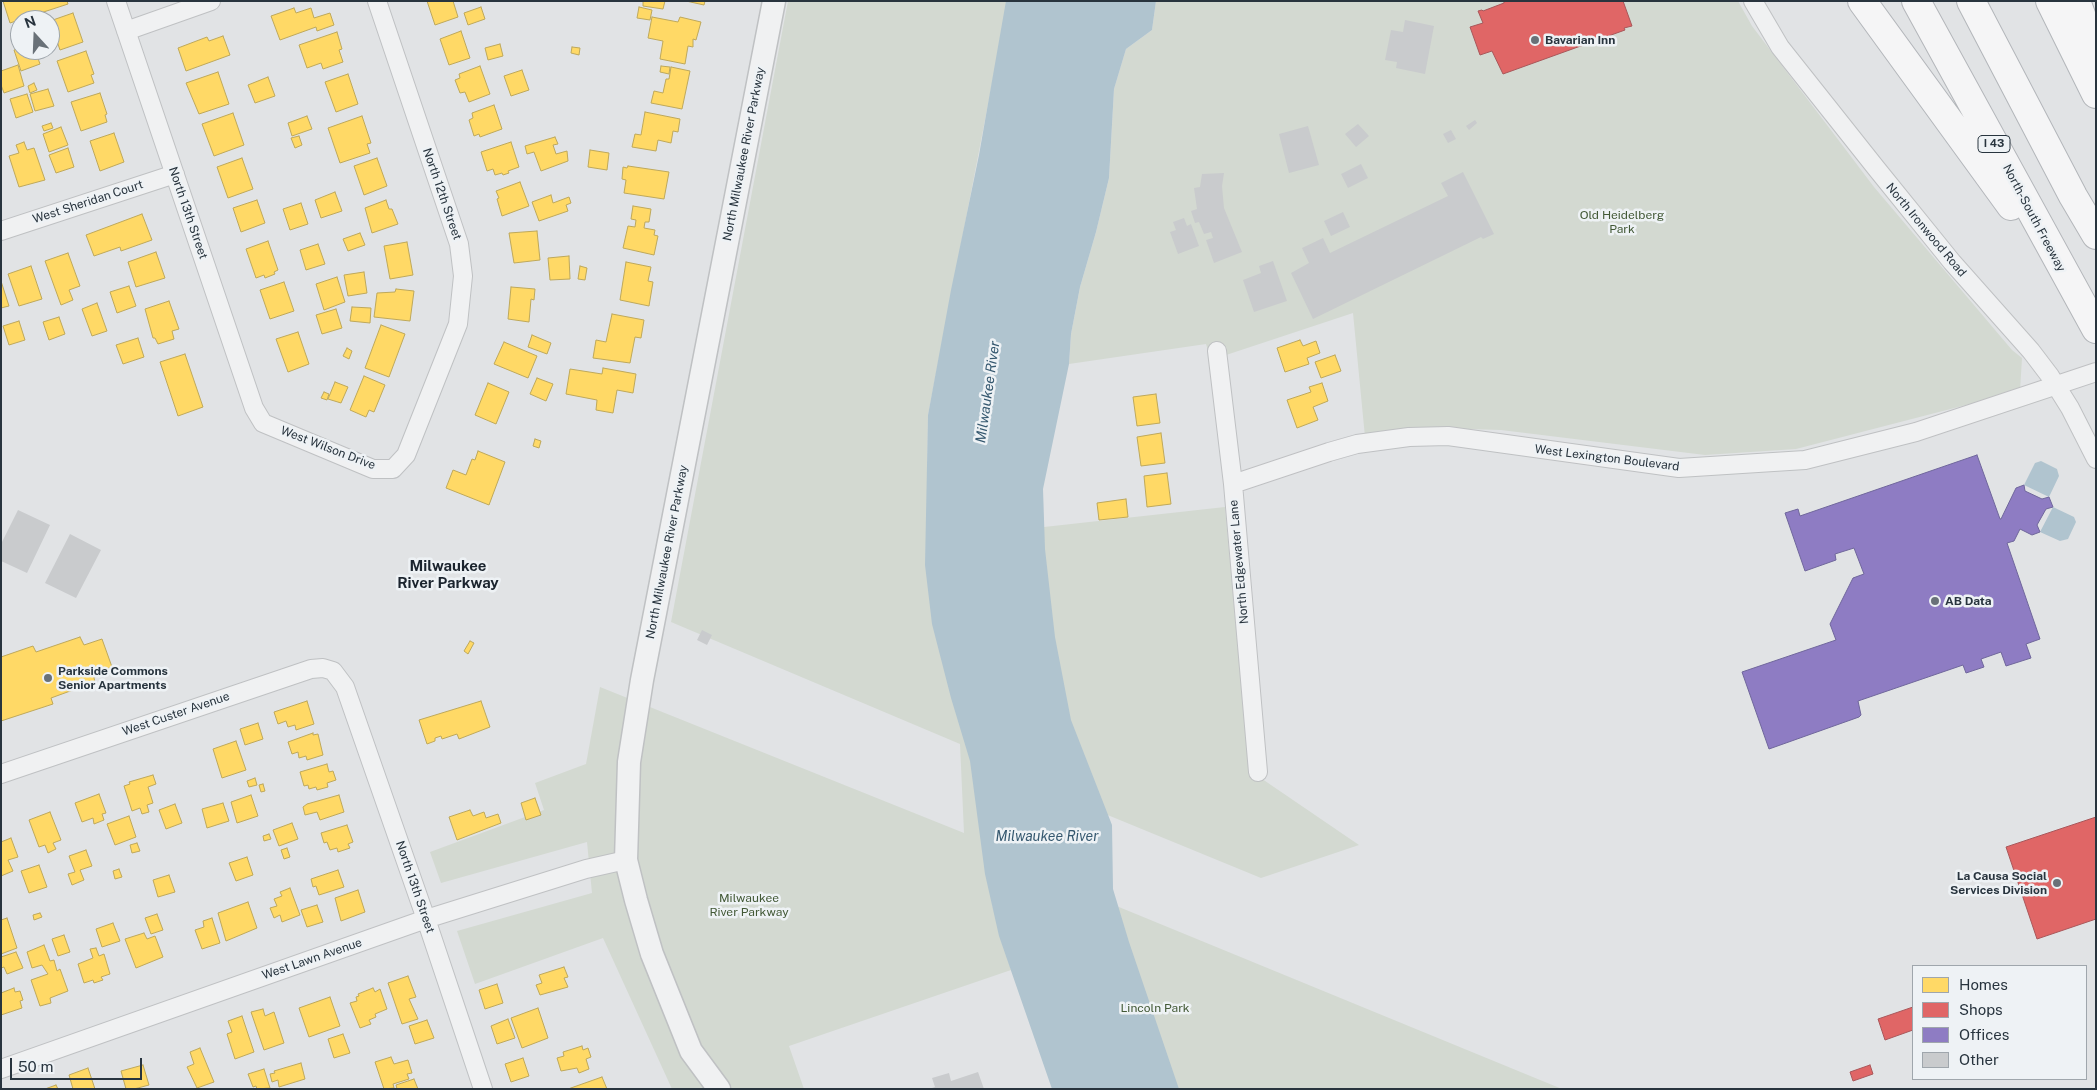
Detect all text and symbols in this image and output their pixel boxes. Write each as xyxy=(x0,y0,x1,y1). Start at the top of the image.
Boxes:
north arrow xyxy=(10,10,60,60)
text: N xyxy=(22,12,38,31)
place label: Bavarian Inn xyxy=(1545,33,1615,47)
marker: Bavarian Inn xyxy=(1529,34,1541,46)
street label: North Milwaukee River Parkway xyxy=(720,66,768,242)
road number: I 43 xyxy=(1978,136,2010,152)
street label: North 12th Street xyxy=(420,146,464,242)
street label: North-South Freeway xyxy=(2000,162,2068,274)
street label: North 13th Street xyxy=(165,165,211,261)
street label: West Sheridan Court xyxy=(31,177,145,227)
street label: North Ironwood Road xyxy=(1883,180,1969,280)
park label: Old Heidelberg Park xyxy=(1580,208,1664,236)
water label: Milwaukee River xyxy=(973,340,1003,444)
street label: West Wilson Drive xyxy=(278,423,378,473)
street label: West Lexington Boulevard xyxy=(1534,442,1680,474)
street label: North Milwaukee River Parkway xyxy=(643,464,691,640)
street label: North Edgewater Lane xyxy=(1226,499,1252,625)
district label: Milwaukee River Parkway xyxy=(397,557,499,592)
place label: AB Data xyxy=(1945,594,1992,608)
marker: AB Data xyxy=(1929,595,1941,607)
place label: Parkside Commons Senior Apartments xyxy=(58,664,168,692)
marker: Parkside Commons Senior Apartments xyxy=(42,672,54,684)
street label: West Custer Avenue xyxy=(120,689,232,739)
water label: Milwaukee River xyxy=(996,829,1098,845)
street label: North 13th Street xyxy=(392,839,438,935)
place label: La Causa Social Services Division xyxy=(1950,869,2047,897)
marker: La Causa Social Services Division xyxy=(2051,877,2063,889)
park label: Milwaukee River Parkway xyxy=(709,891,789,919)
street label: West Lawn Avenue xyxy=(260,935,364,983)
legend xyxy=(1912,965,2087,1080)
text: Homes xyxy=(1959,976,2008,993)
park label: Lincoln Park xyxy=(1120,1001,1190,1015)
text: Shops xyxy=(1959,1001,2003,1018)
text: Offices xyxy=(1959,1026,2009,1043)
scale bar xyxy=(12,1048,145,1080)
text: Other xyxy=(1959,1051,1999,1068)
text: 50 m xyxy=(18,1058,53,1075)

